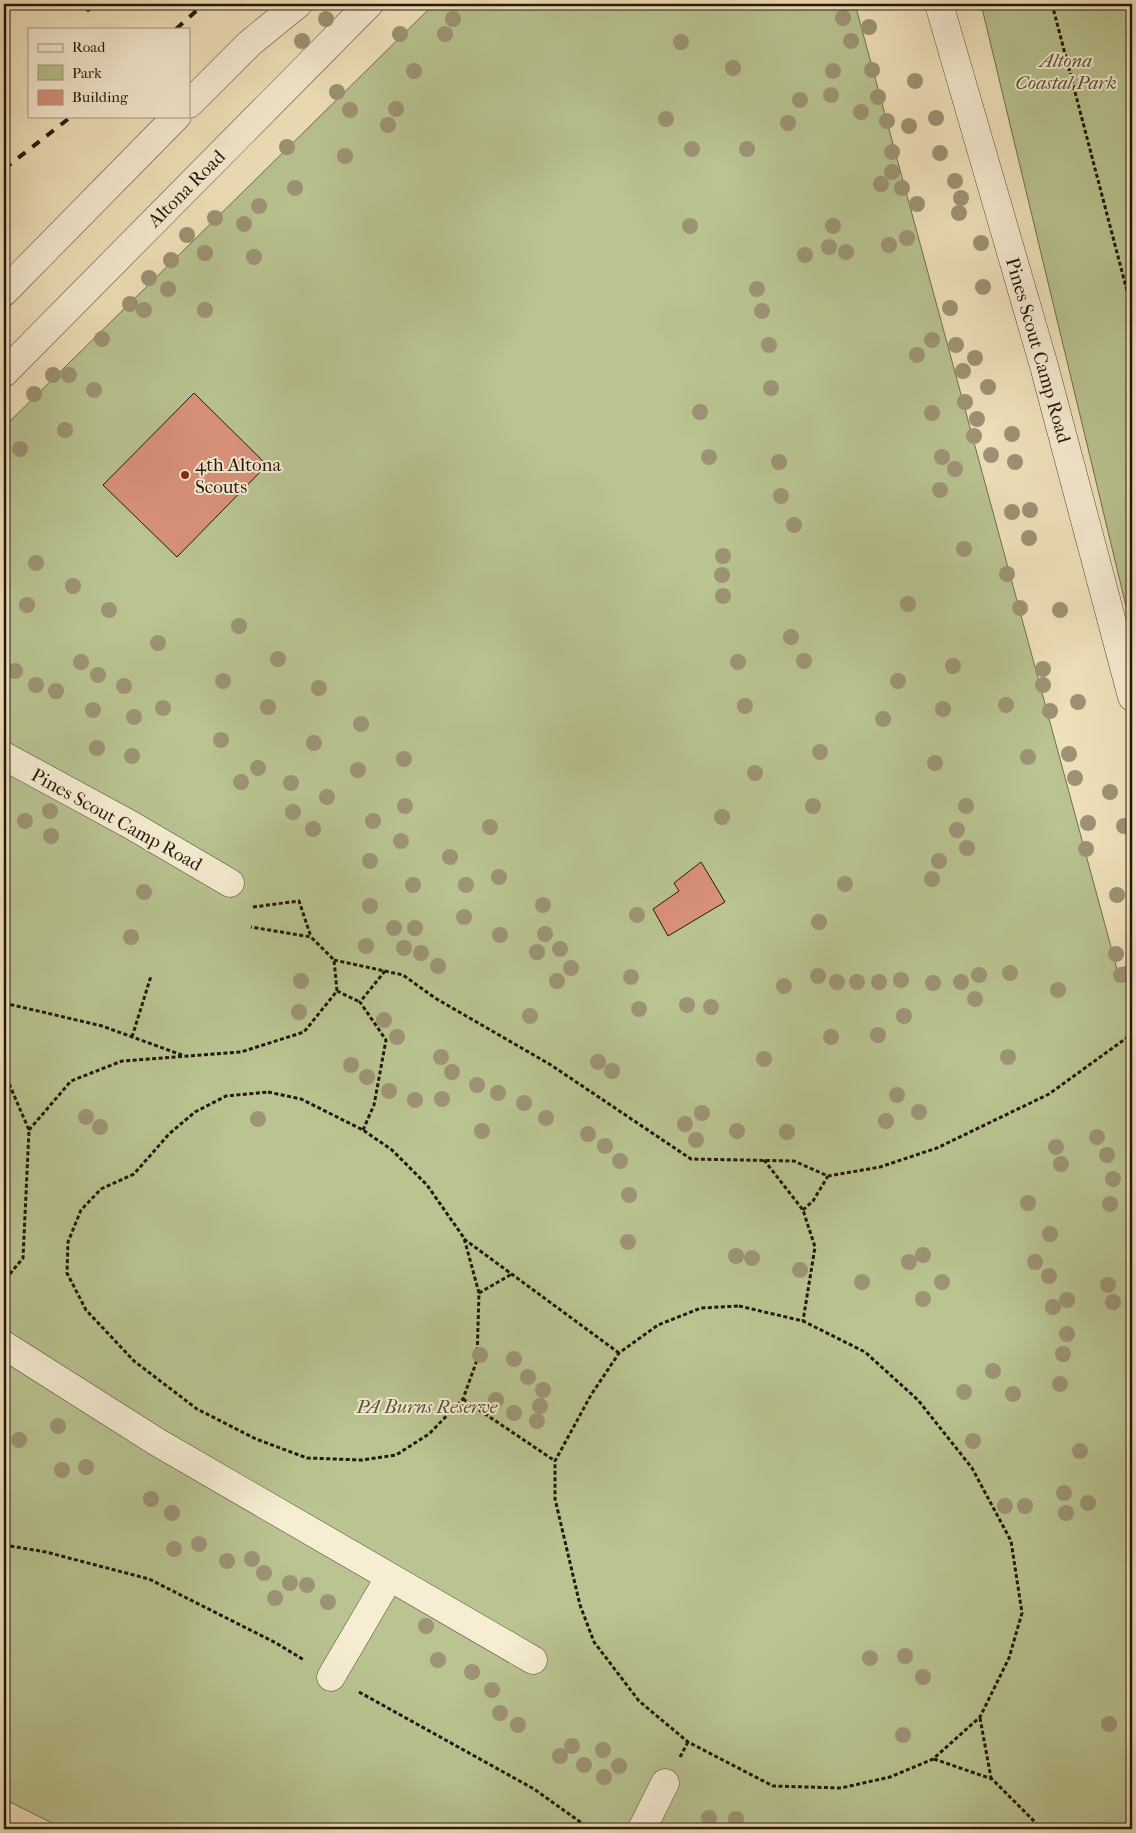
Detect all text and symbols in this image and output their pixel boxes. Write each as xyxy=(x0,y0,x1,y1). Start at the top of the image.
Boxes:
legend xyxy=(28,28,190,118)
text: Road xyxy=(72,38,106,56)
park label: Altona Coastal Park xyxy=(1015,50,1117,94)
text: Park xyxy=(72,64,102,82)
text: Building xyxy=(72,88,129,106)
street label: Altona Road xyxy=(143,145,230,233)
street label: Pines Scout Camp Road xyxy=(1001,255,1075,446)
place label: 4th Altona Scouts xyxy=(195,454,282,498)
marker: 4th Altona Scouts xyxy=(179,469,191,481)
street label: Pines Scout Camp Road xyxy=(27,764,206,876)
park label: PA Burns Reserve xyxy=(356,1396,499,1418)

